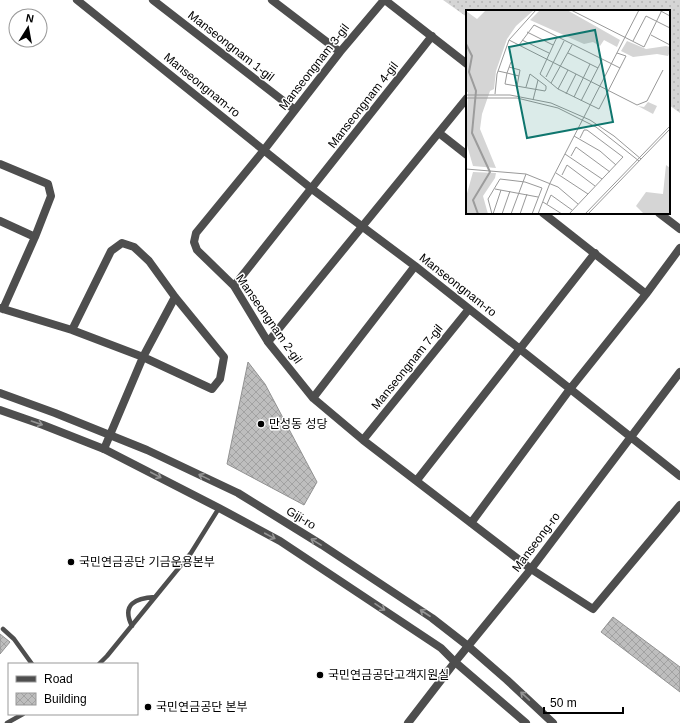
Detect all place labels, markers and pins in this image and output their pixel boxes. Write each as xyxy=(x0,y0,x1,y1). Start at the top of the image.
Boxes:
place label: 만성동 성당 xyxy=(269,417,328,431)
marker: 만성동 성당 xyxy=(256,419,266,429)
place label: 국민연금공단 기금운용본부 xyxy=(79,555,215,569)
marker: 국민연금공단 기금운용본부 xyxy=(66,557,76,567)
place label: 국민연금공단고객지원실 xyxy=(328,668,449,682)
marker: 국민연금공단고객지원실 xyxy=(315,670,325,680)
place label: 국민연금공단 본부 xyxy=(156,700,248,714)
marker: 국민연금공단 본부 xyxy=(143,702,153,712)

